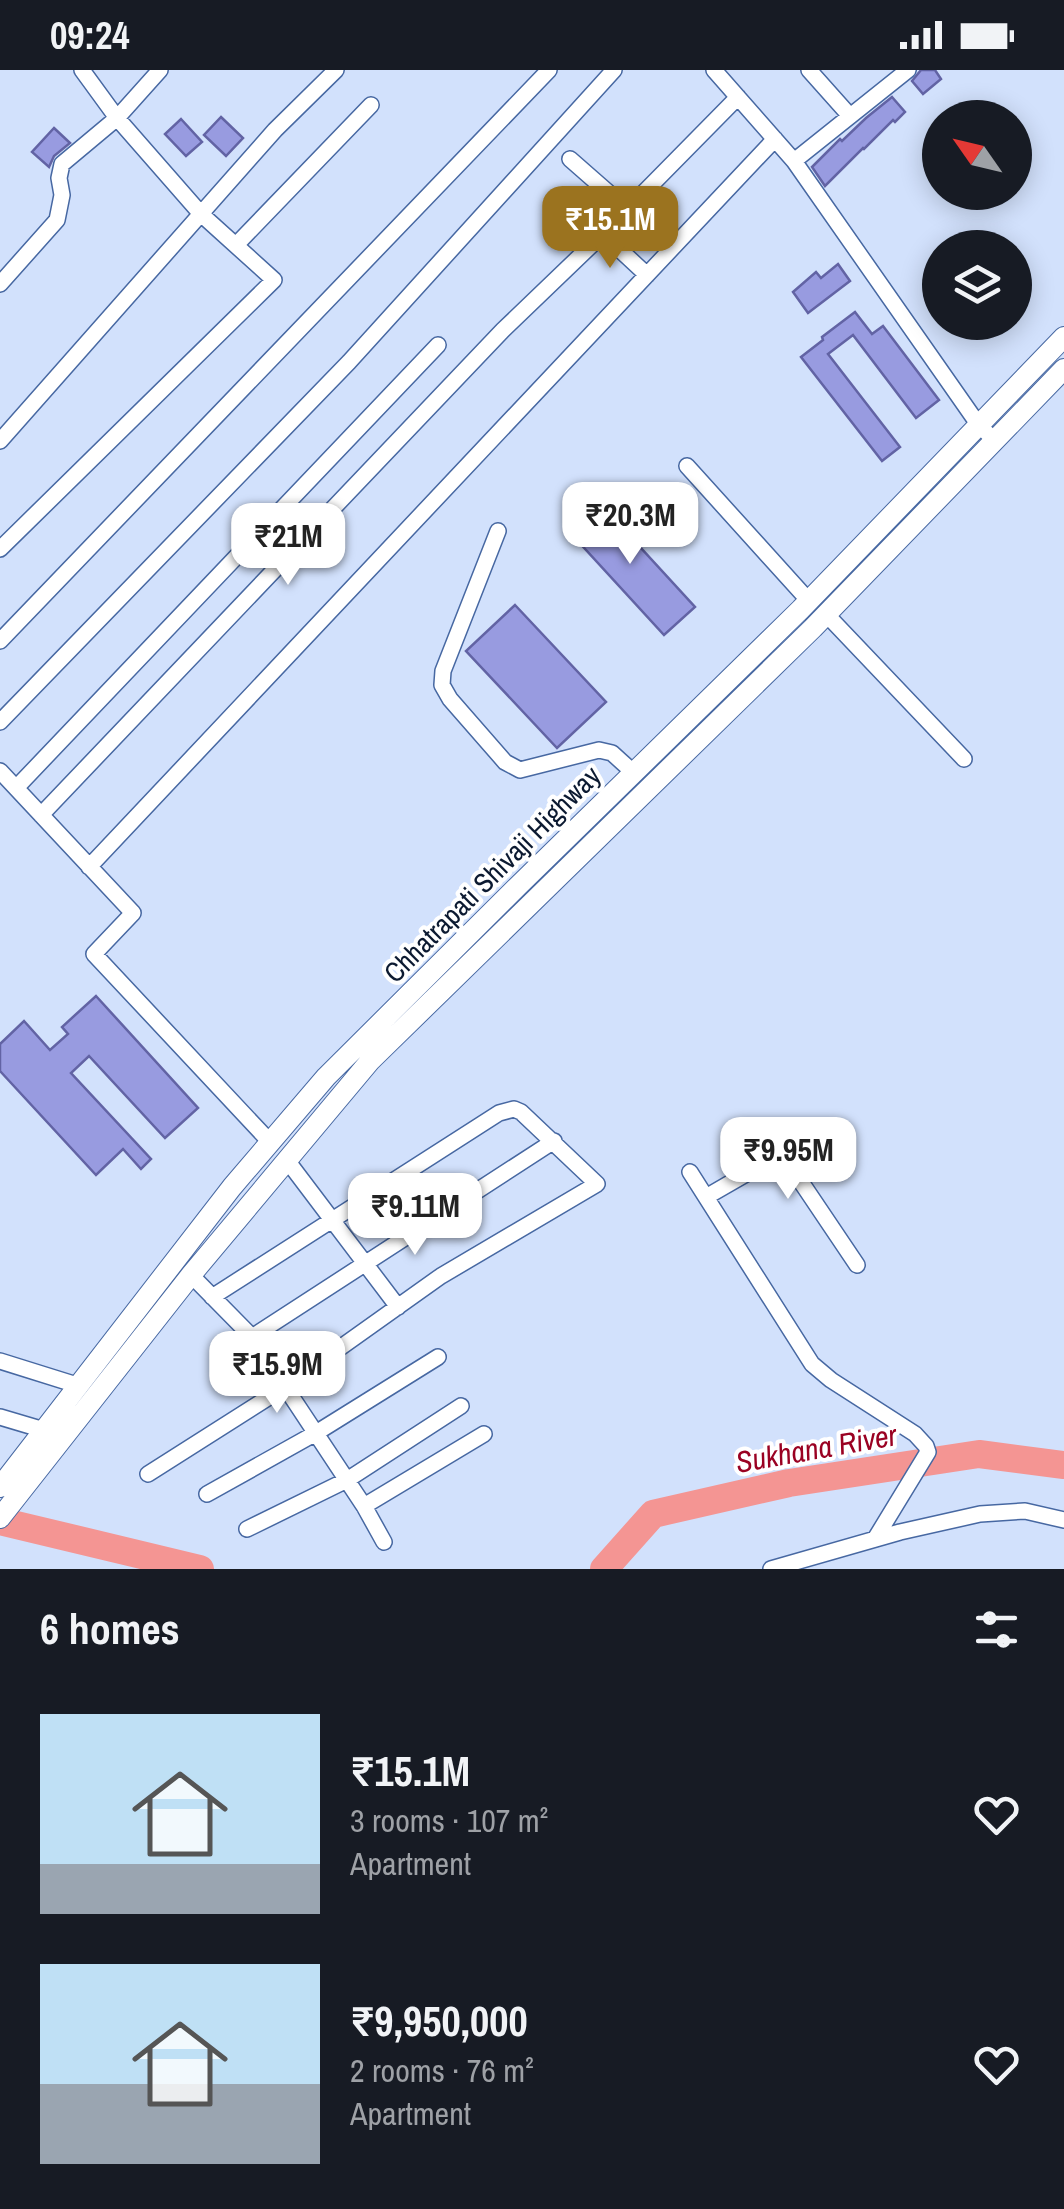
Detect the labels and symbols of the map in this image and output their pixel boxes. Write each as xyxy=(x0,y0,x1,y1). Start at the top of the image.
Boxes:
north arrow xyxy=(922,100,1032,210)
pin: ₹15.1M xyxy=(529,186,691,271)
pin: ₹20.3M xyxy=(549,482,711,567)
pin: ₹21M xyxy=(229,503,347,588)
street label: Chhatrapati Shivaji Highway xyxy=(375,757,609,991)
pin: ₹9.95M xyxy=(707,1117,869,1202)
pin: ₹9.11M xyxy=(334,1173,496,1258)
pin: ₹15.9M xyxy=(196,1331,358,1416)
water label: Sukhana River xyxy=(732,1414,900,1482)

